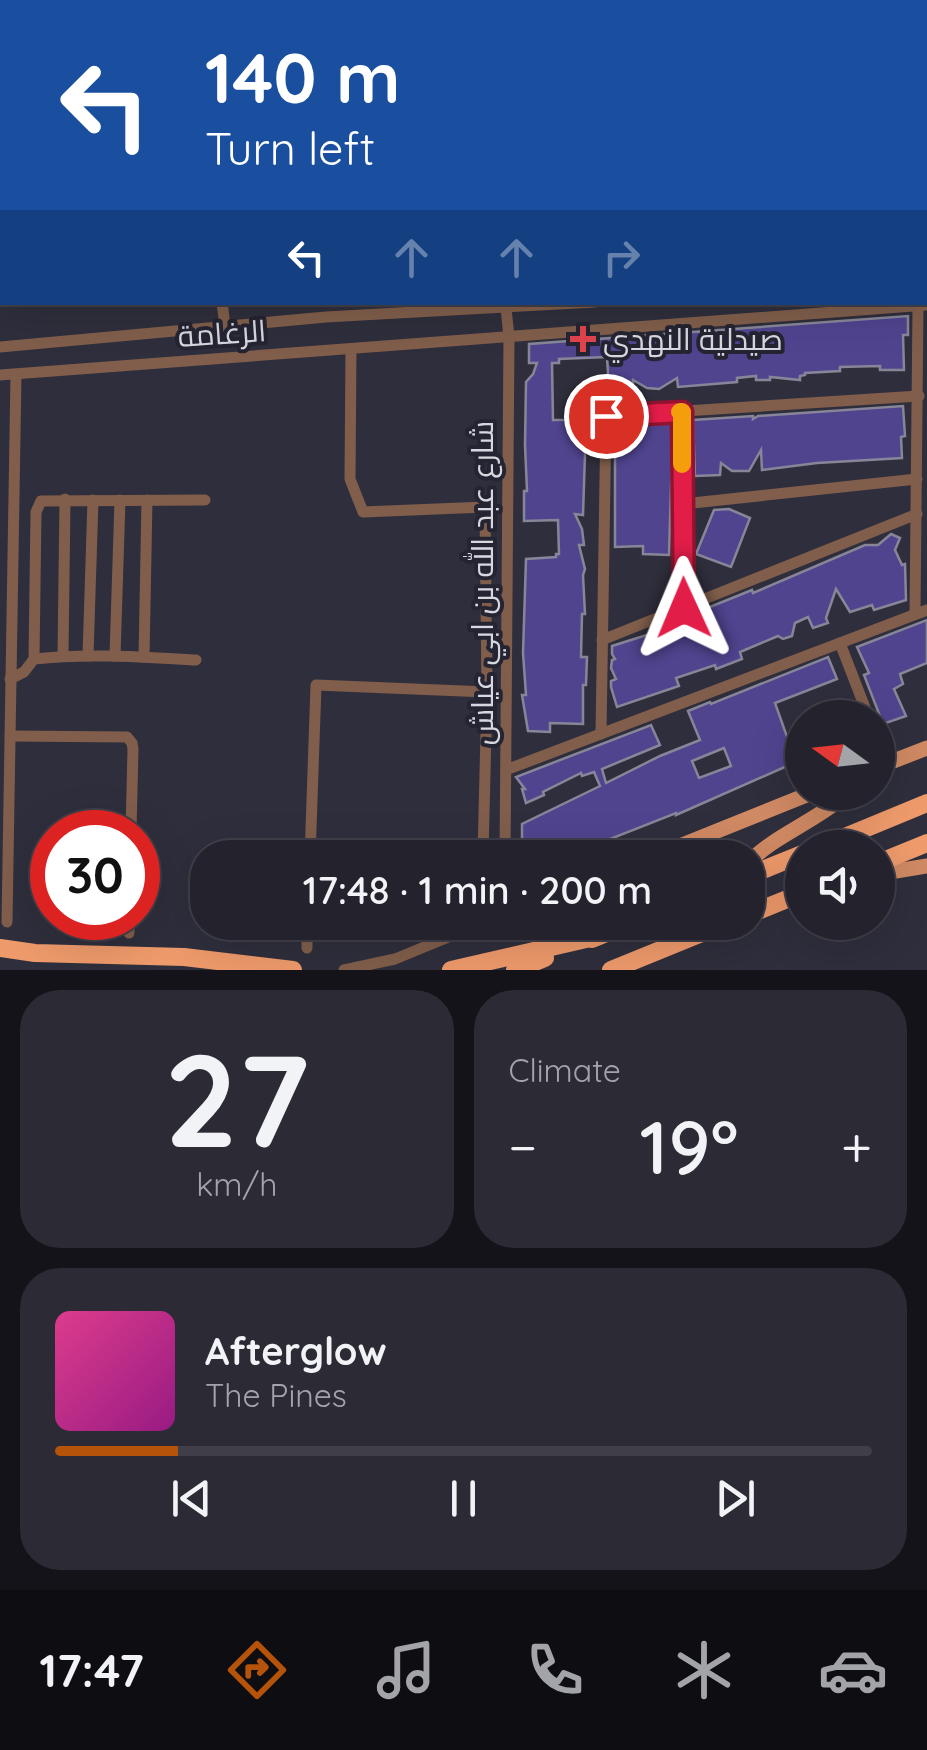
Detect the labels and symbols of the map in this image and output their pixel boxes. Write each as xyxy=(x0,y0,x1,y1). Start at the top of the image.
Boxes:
street label: الرغامة xyxy=(177,311,267,355)
place label: صيدلية النهدي xyxy=(603,320,783,363)
marker: صيدلية النهدي xyxy=(572,328,594,350)
pin xyxy=(564,374,649,459)
street label: شارع عبد الله بن ابي عياش xyxy=(463,421,506,745)
position arrow xyxy=(632,556,736,660)
north arrow xyxy=(785,700,895,810)
speed limit sign: 30 xyxy=(30,810,160,940)

